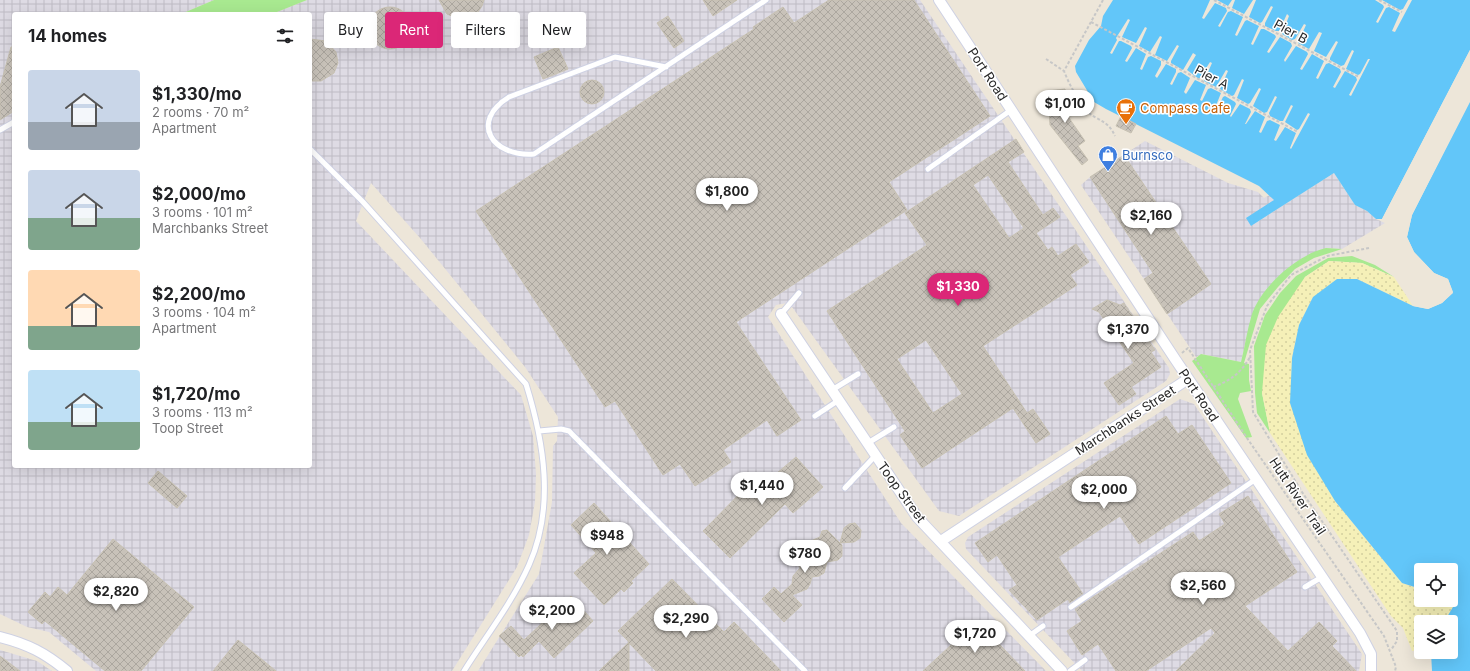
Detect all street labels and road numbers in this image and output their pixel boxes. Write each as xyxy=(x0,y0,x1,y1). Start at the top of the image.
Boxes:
street label: Pier B xyxy=(1271,15,1311,47)
street label: Port Road xyxy=(965,44,1011,104)
street label: Pier A xyxy=(1192,61,1232,93)
street label: Port Road xyxy=(1175,365,1223,425)
street label: Marchbanks Street xyxy=(1072,382,1178,458)
street label: Hutt River Trail xyxy=(1266,454,1330,538)
street label: Toop Street xyxy=(875,458,929,526)

